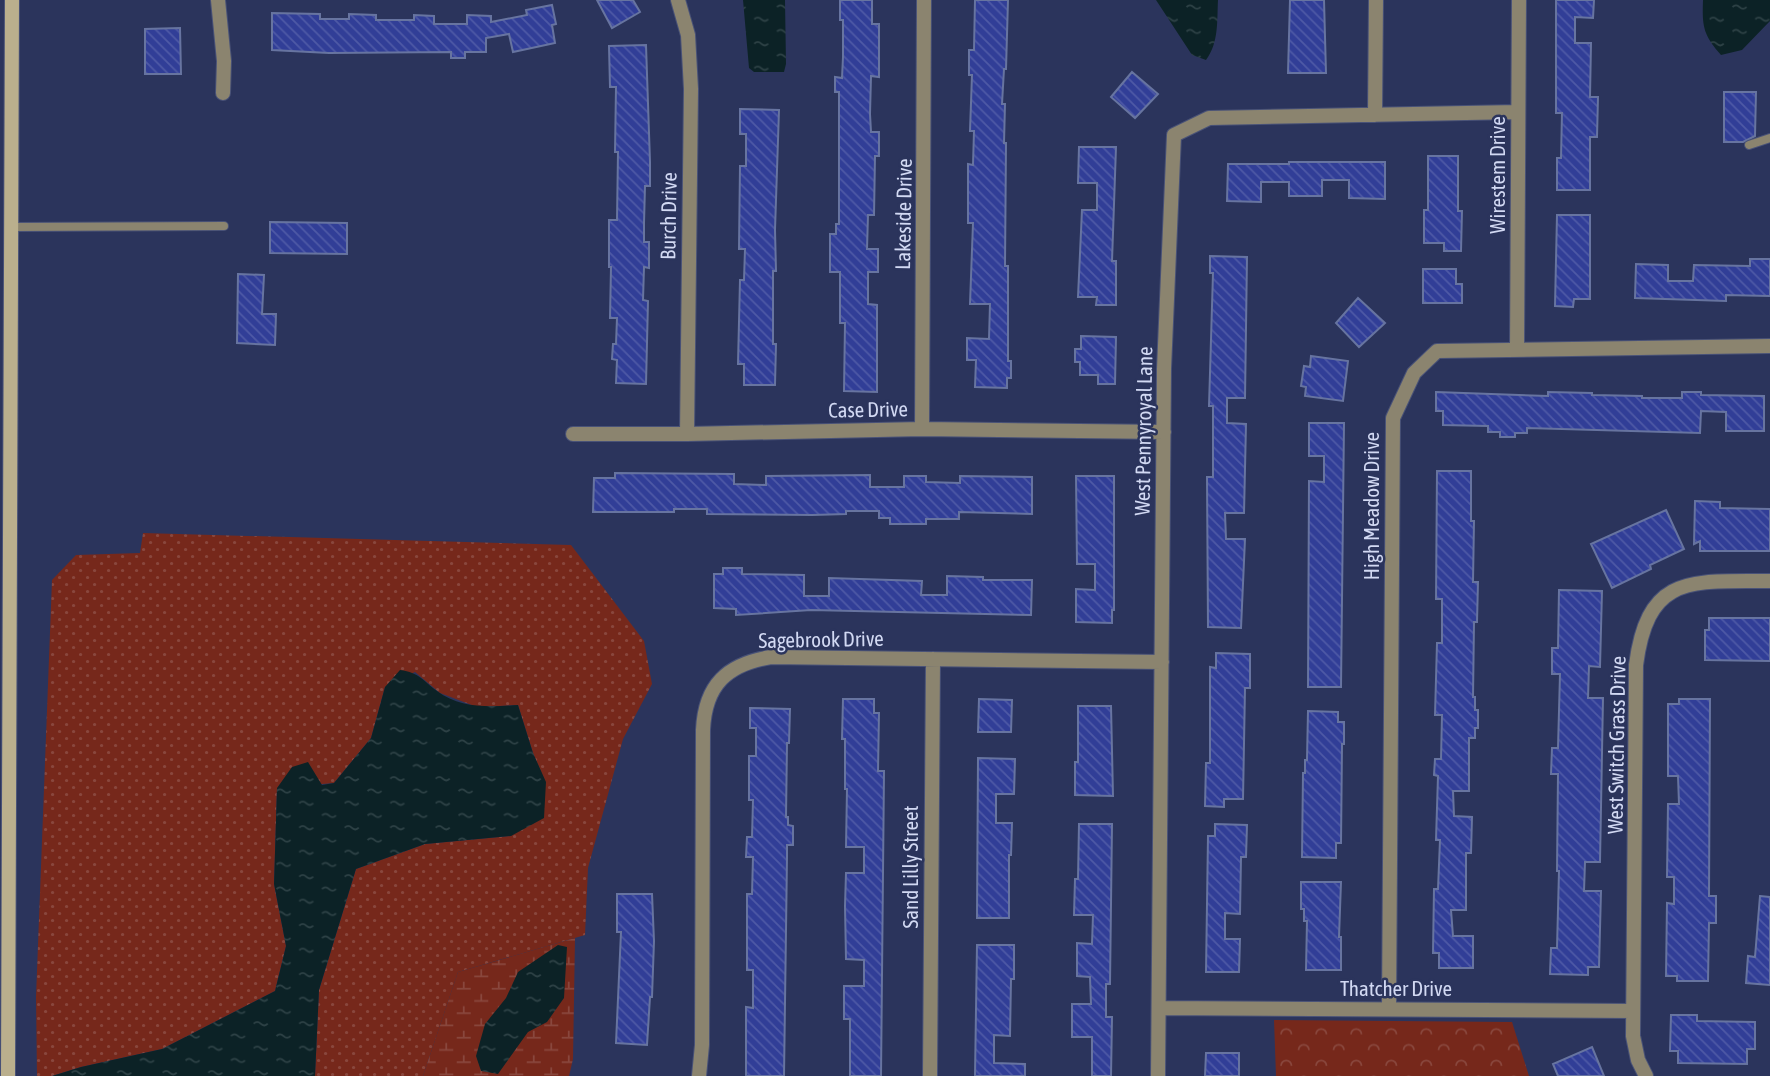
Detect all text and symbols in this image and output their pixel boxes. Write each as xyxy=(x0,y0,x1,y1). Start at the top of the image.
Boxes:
street label: Wirestem Drive xyxy=(1485,116,1509,234)
street label: Lakeside Drive xyxy=(890,158,916,270)
street label: Burch Drive xyxy=(655,172,681,260)
street label: West Pennyroyal Lane xyxy=(1130,346,1156,516)
street label: Case Drive xyxy=(828,396,908,422)
street label: High Meadow Drive xyxy=(1359,432,1383,580)
street label: Sagebrook Drive xyxy=(758,626,884,652)
street label: West Switch Grass Drive xyxy=(1602,656,1630,834)
street label: Sand Lilly Street xyxy=(898,805,922,929)
street label: Thatcher Drive xyxy=(1340,976,1452,1000)

